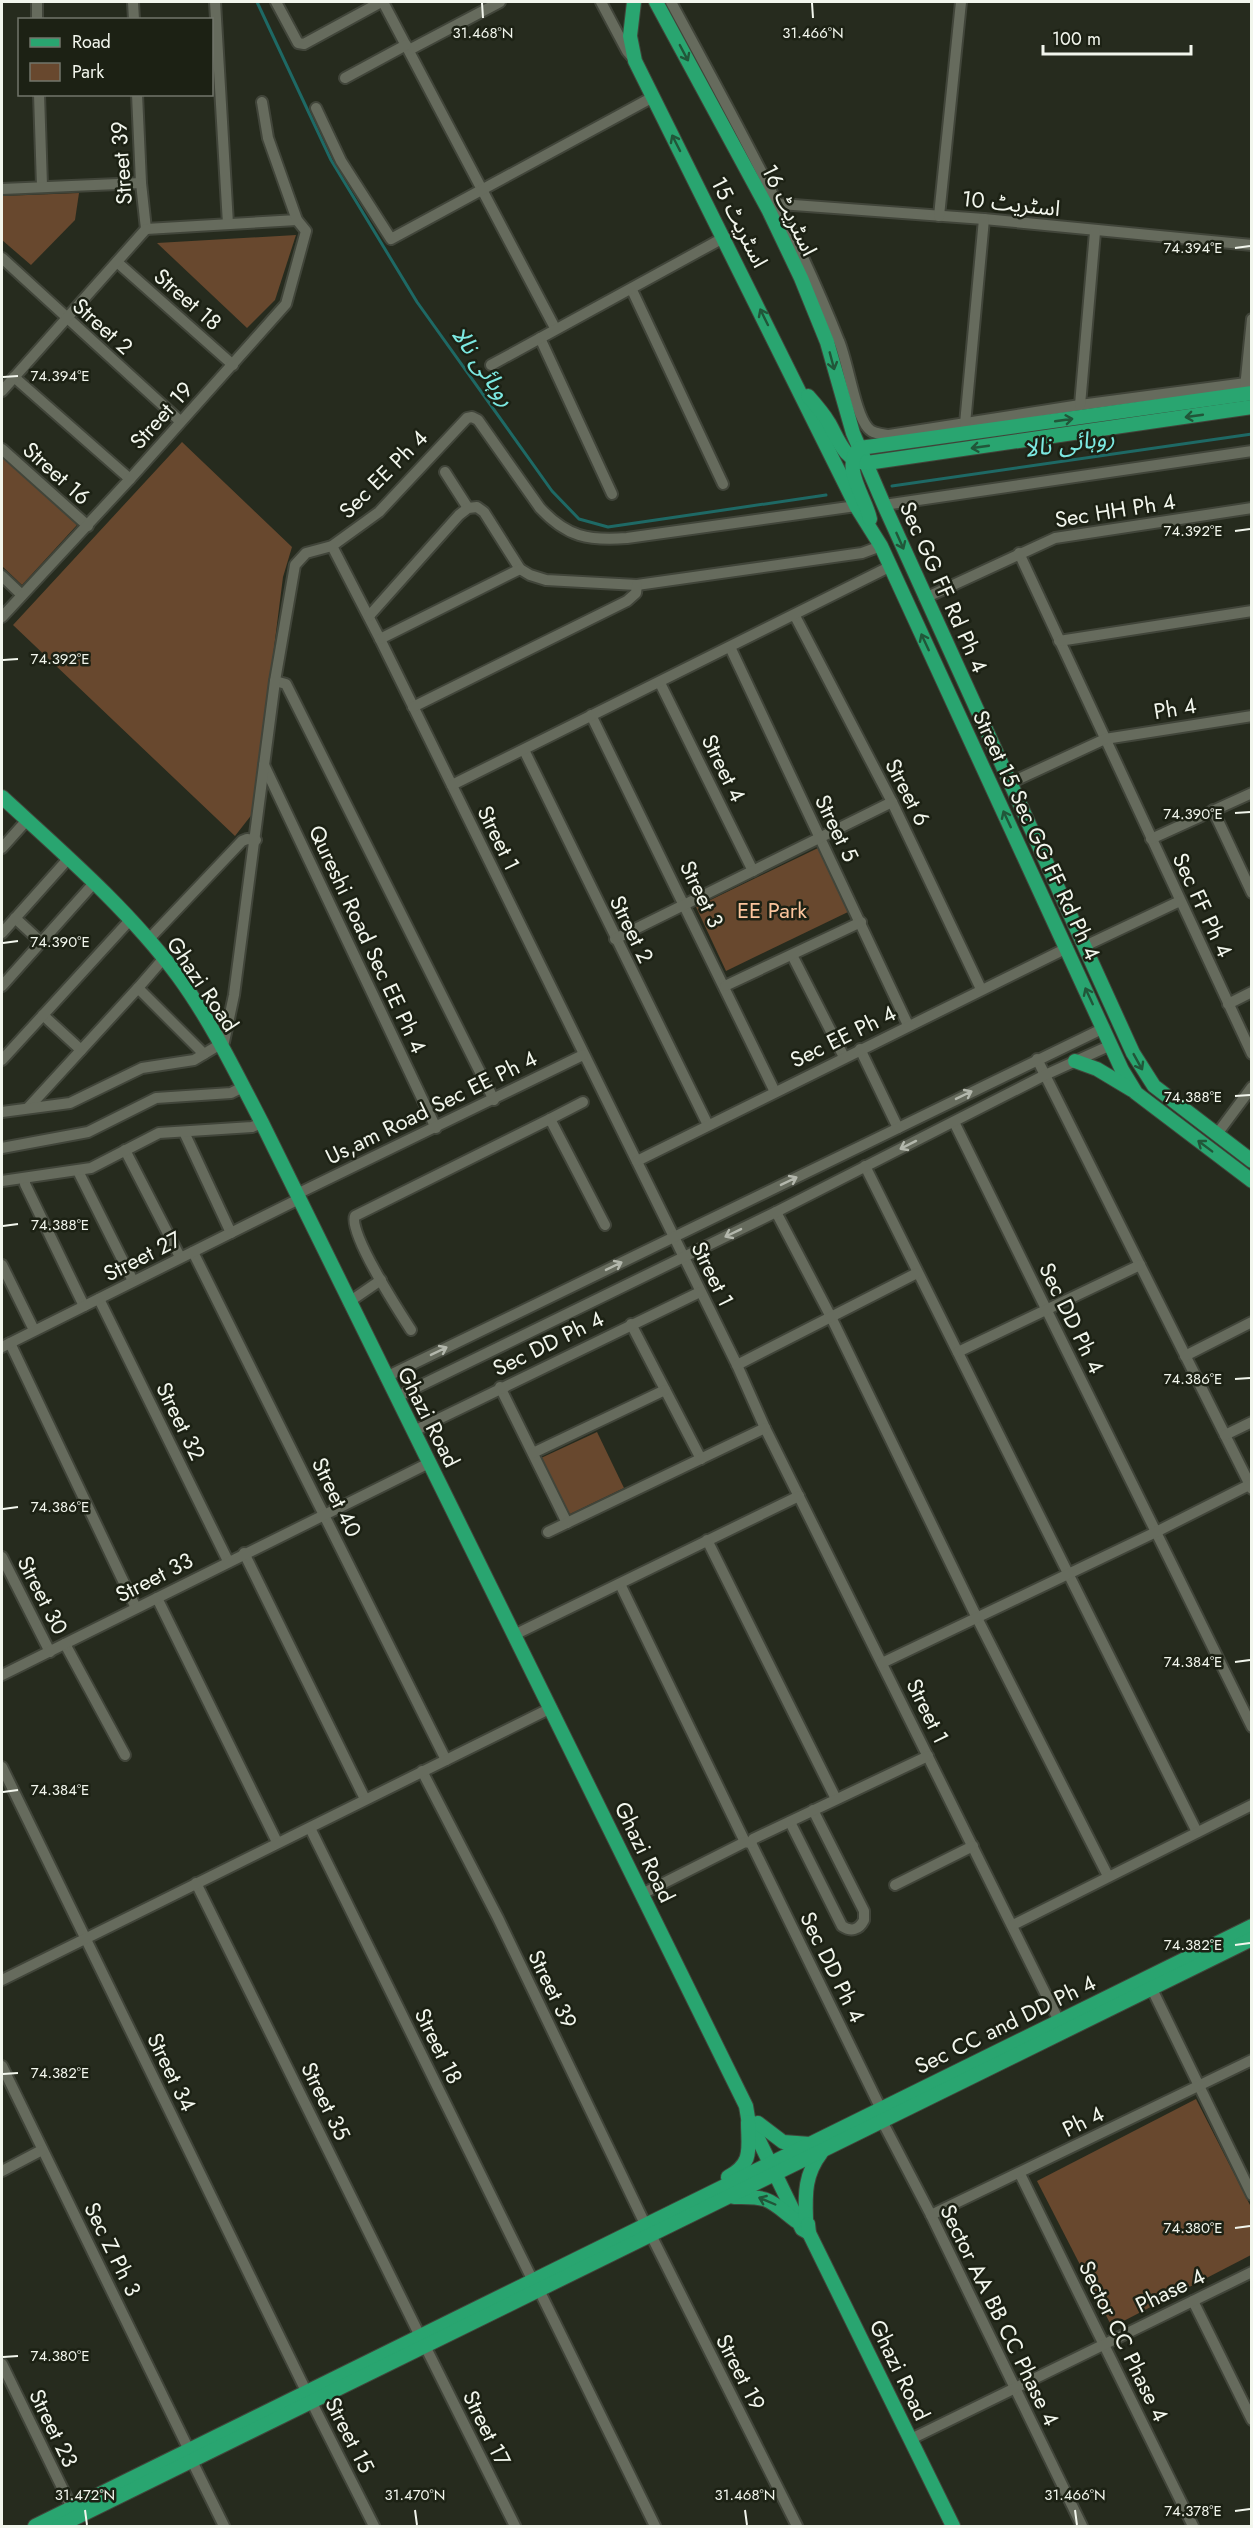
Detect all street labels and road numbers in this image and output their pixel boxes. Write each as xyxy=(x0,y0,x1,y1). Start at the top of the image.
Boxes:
street label: Street 39 xyxy=(102,120,140,206)
street label: اسٹریٹ 16 xyxy=(754,159,826,261)
street label: اسٹریٹ 15 xyxy=(703,171,777,273)
street label: اسٹریٹ 10 xyxy=(960,182,1062,224)
street label: Street 18 xyxy=(147,260,229,338)
street label: Street 2 xyxy=(66,290,140,362)
street label: Street 19 xyxy=(122,374,200,456)
street label: Sec EE Ph 4 xyxy=(331,422,435,526)
street label: Street 16 xyxy=(16,434,98,512)
street label: Sec HH Ph 4 xyxy=(1052,485,1178,535)
street label: Sec GG FF Rd Ph 4 xyxy=(892,496,996,678)
street label: Ph 4 xyxy=(1151,689,1199,727)
street label: Street 15 Sec GG FF Rd Ph 4 xyxy=(965,705,1109,965)
street label: Street 4 xyxy=(694,729,754,807)
street label: Street 6 xyxy=(877,753,939,831)
street label: Street 5 xyxy=(807,789,867,867)
street label: Street 1 xyxy=(469,800,529,876)
street label: Qureshi Road Sec EE Ph 4 xyxy=(301,820,435,1059)
street label: Sec FF Ph 4 xyxy=(1165,847,1241,963)
street label: Street 3 xyxy=(672,855,732,933)
street label: Street 2 xyxy=(602,890,662,968)
street label: Ghazi Road xyxy=(159,930,247,1038)
street label: Sec EE Ph 4 xyxy=(785,996,902,1075)
street label: Us,am Road Sec EE Ph 4 xyxy=(320,1042,542,1172)
street label: Street 27 xyxy=(98,1223,187,1289)
street label: Street 1 xyxy=(683,1236,743,1312)
street label: Sec DD Ph 4 xyxy=(1031,1257,1113,1379)
street label: Sec DD Ph 4 xyxy=(487,1302,609,1384)
street label: Ghazi Road xyxy=(390,1361,468,1473)
street label: Street 32 xyxy=(148,1376,214,1466)
street label: Street 40 xyxy=(304,1452,370,1542)
street label: Street 33 xyxy=(110,1544,198,1610)
street label: Street 30 xyxy=(10,1550,76,1640)
street label: Street 1 xyxy=(898,1673,958,1749)
street label: Ghazi Road xyxy=(607,1796,683,1908)
street label: Sec DD Ph 4 xyxy=(792,1906,874,2028)
street label: Street 39 xyxy=(520,1944,586,2034)
street label: Sec CC and DD Ph 4 xyxy=(909,1966,1101,2082)
street label: Street 18 xyxy=(407,2003,471,2089)
street label: Street 34 xyxy=(139,2027,205,2117)
street label: Street 35 xyxy=(293,2056,359,2146)
street label: Ph 4 xyxy=(1057,2097,1110,2145)
street label: Sec Z Ph 3 xyxy=(76,2196,150,2302)
street label: Sector AA BB CC Phase 4 xyxy=(932,2199,1068,2432)
street label: Sector CC Phase 4 xyxy=(1071,2255,1177,2427)
street label: Phase 4 xyxy=(1130,2259,1210,2321)
street label: Ghazi Road xyxy=(862,2314,938,2426)
street label: Street 19 xyxy=(708,2328,774,2416)
street label: Street 23 xyxy=(21,2383,87,2473)
street label: Street 17 xyxy=(455,2385,519,2472)
street label: Street 15 xyxy=(317,2391,383,2479)

